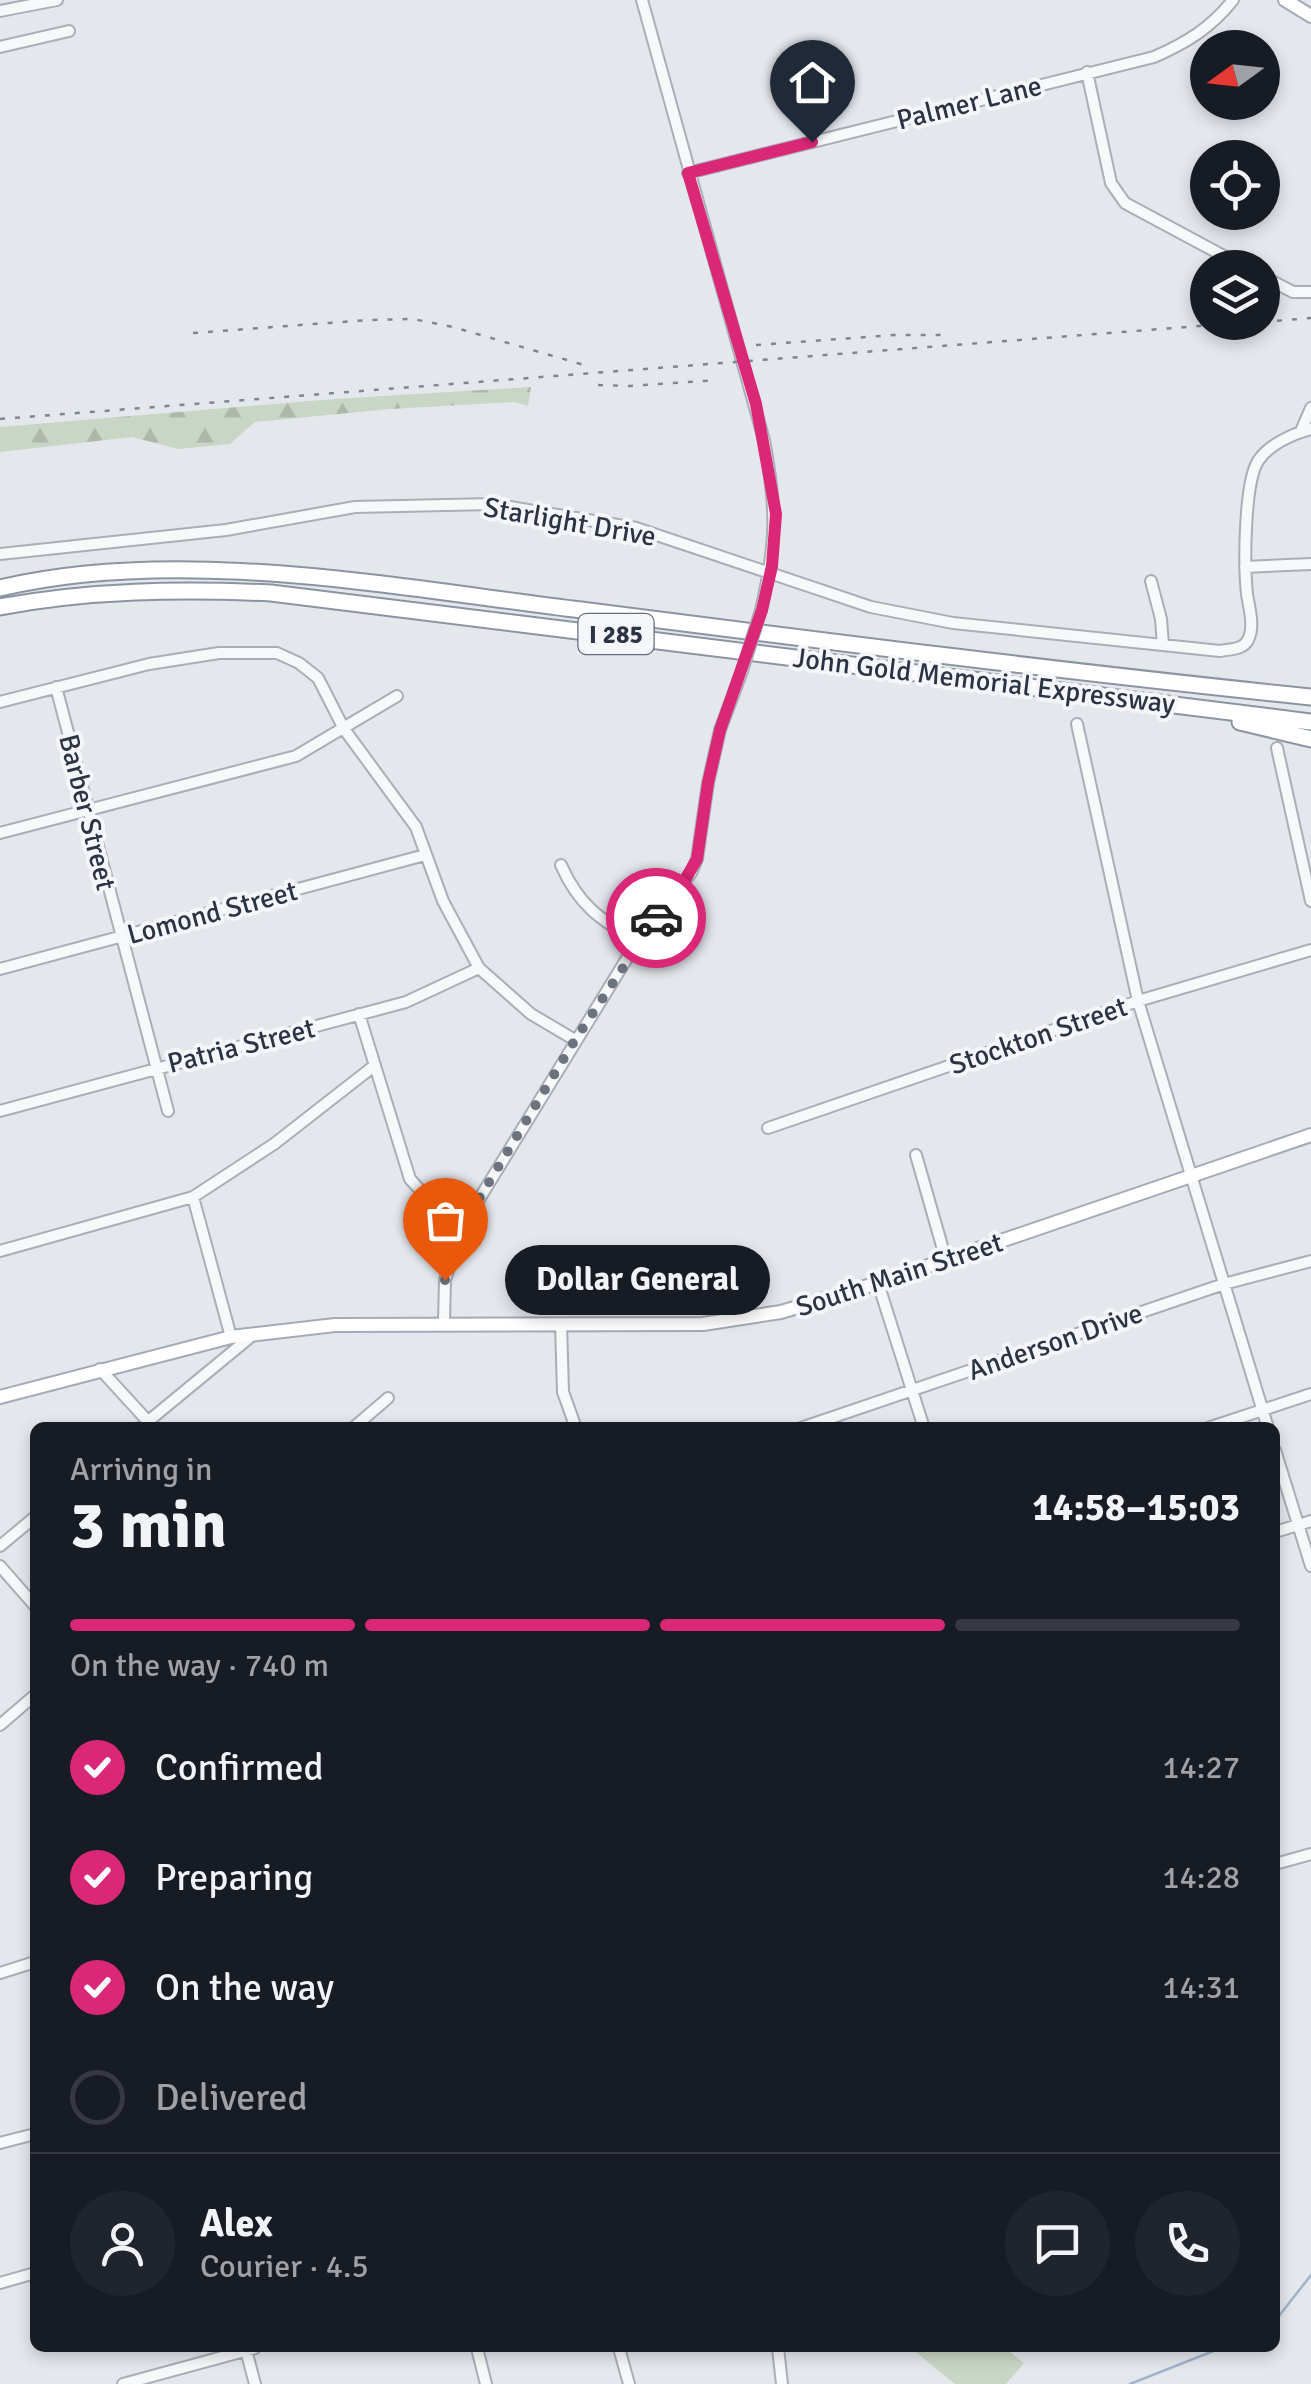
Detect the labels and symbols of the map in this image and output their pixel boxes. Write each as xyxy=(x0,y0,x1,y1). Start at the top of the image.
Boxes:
north arrow xyxy=(1190,30,1280,120)
pin xyxy=(770,40,855,143)
street label: Palmer Lane xyxy=(893,69,1045,137)
street label: Starlight Drive xyxy=(481,490,659,554)
road number: I 285 xyxy=(578,614,654,654)
street label: John Gold Memorial Expressway xyxy=(791,641,1177,721)
street label: Barber Street xyxy=(51,731,123,894)
courier xyxy=(606,868,706,968)
street label: Lomond Street xyxy=(124,874,301,952)
street label: Stockton Street xyxy=(945,990,1132,1082)
street label: Patria Street xyxy=(164,1011,319,1081)
pin xyxy=(403,1178,488,1281)
street label: South Main Street xyxy=(792,1225,1007,1324)
callout: Dollar General xyxy=(505,1245,770,1315)
street label: Anderson Drive xyxy=(964,1296,1147,1388)

